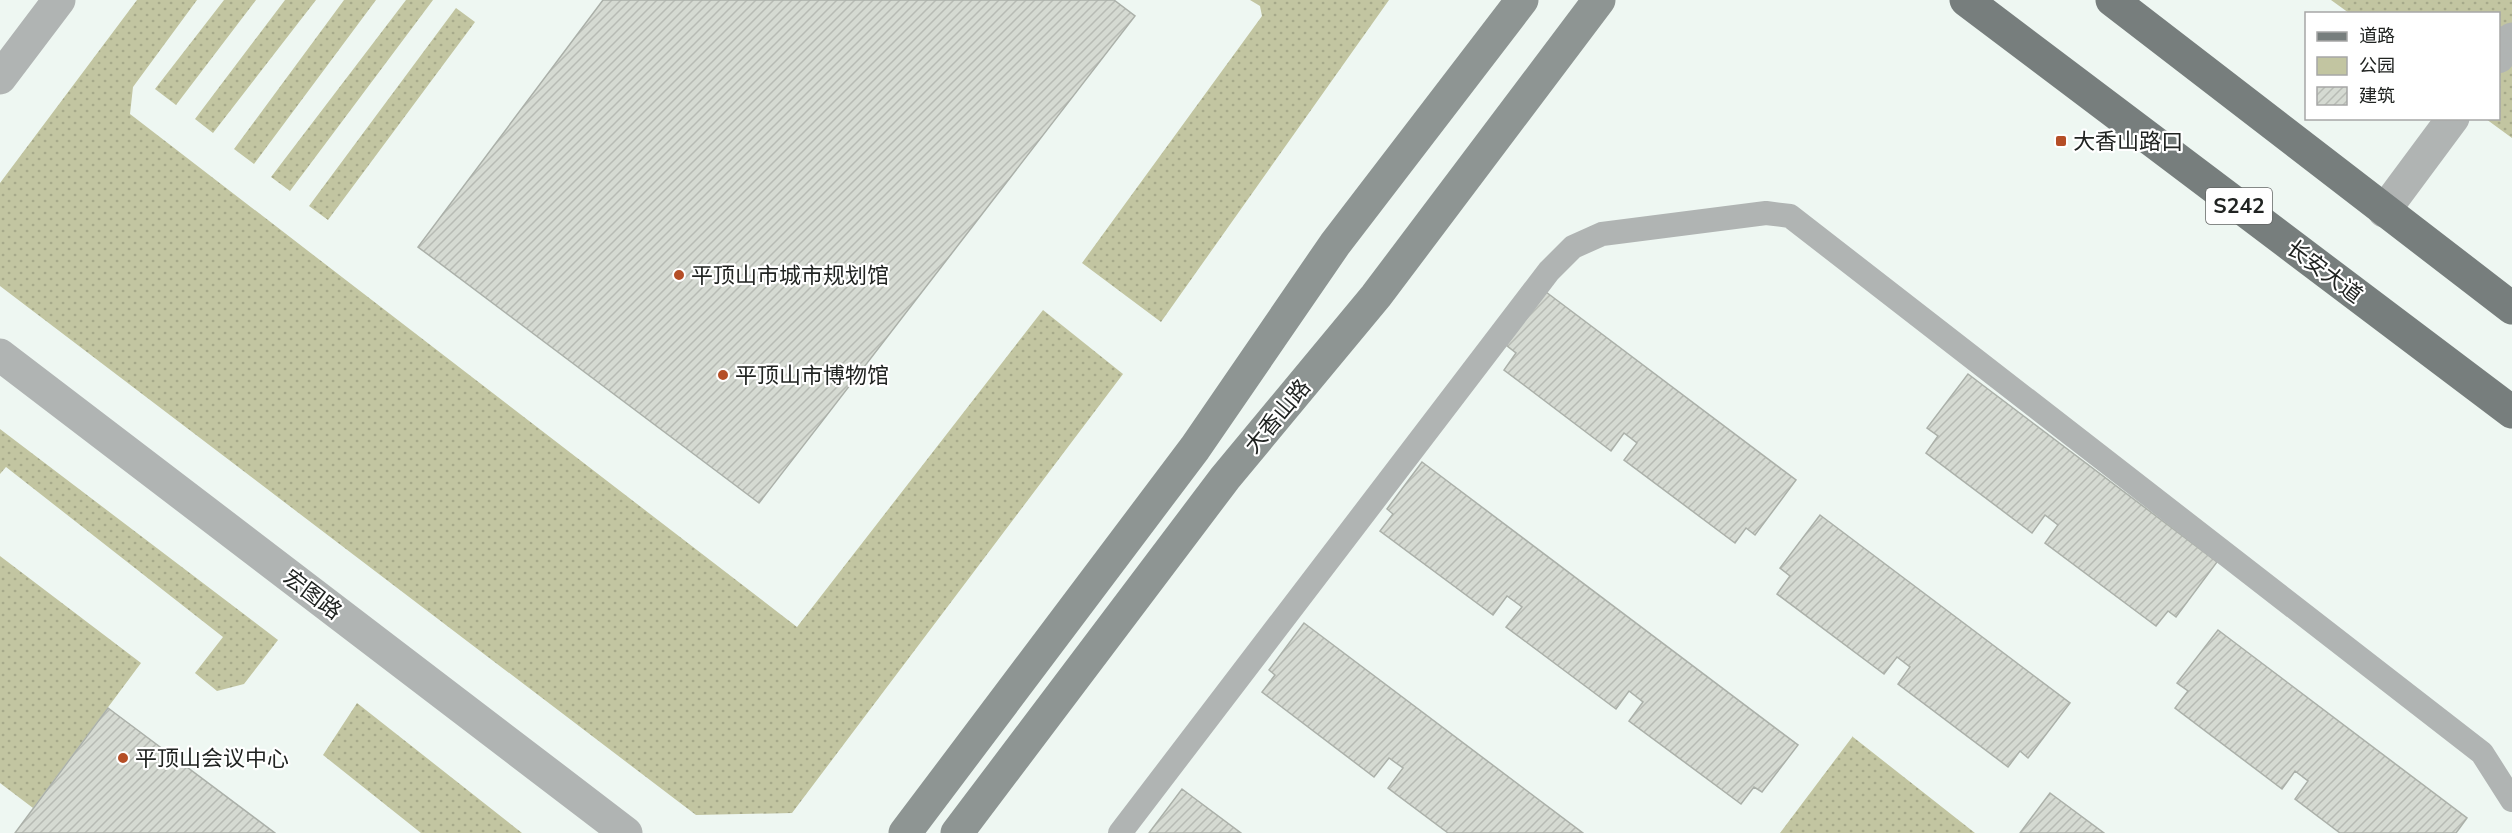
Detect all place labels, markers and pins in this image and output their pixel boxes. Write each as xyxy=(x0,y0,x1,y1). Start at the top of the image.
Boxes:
place label: 大香山路口 xyxy=(2073,127,2183,155)
marker: 大香山路口 xyxy=(2054,134,2068,148)
place label: 平顶山市城市规划馆 xyxy=(691,261,889,289)
marker: 平顶山市城市规划馆 xyxy=(672,268,686,282)
place label: 平顶山市博物馆 xyxy=(735,361,889,389)
marker: 平顶山市博物馆 xyxy=(716,368,730,382)
place label: 平顶山会议中心 xyxy=(135,744,289,772)
marker: 平顶山会议中心 xyxy=(116,751,130,765)

